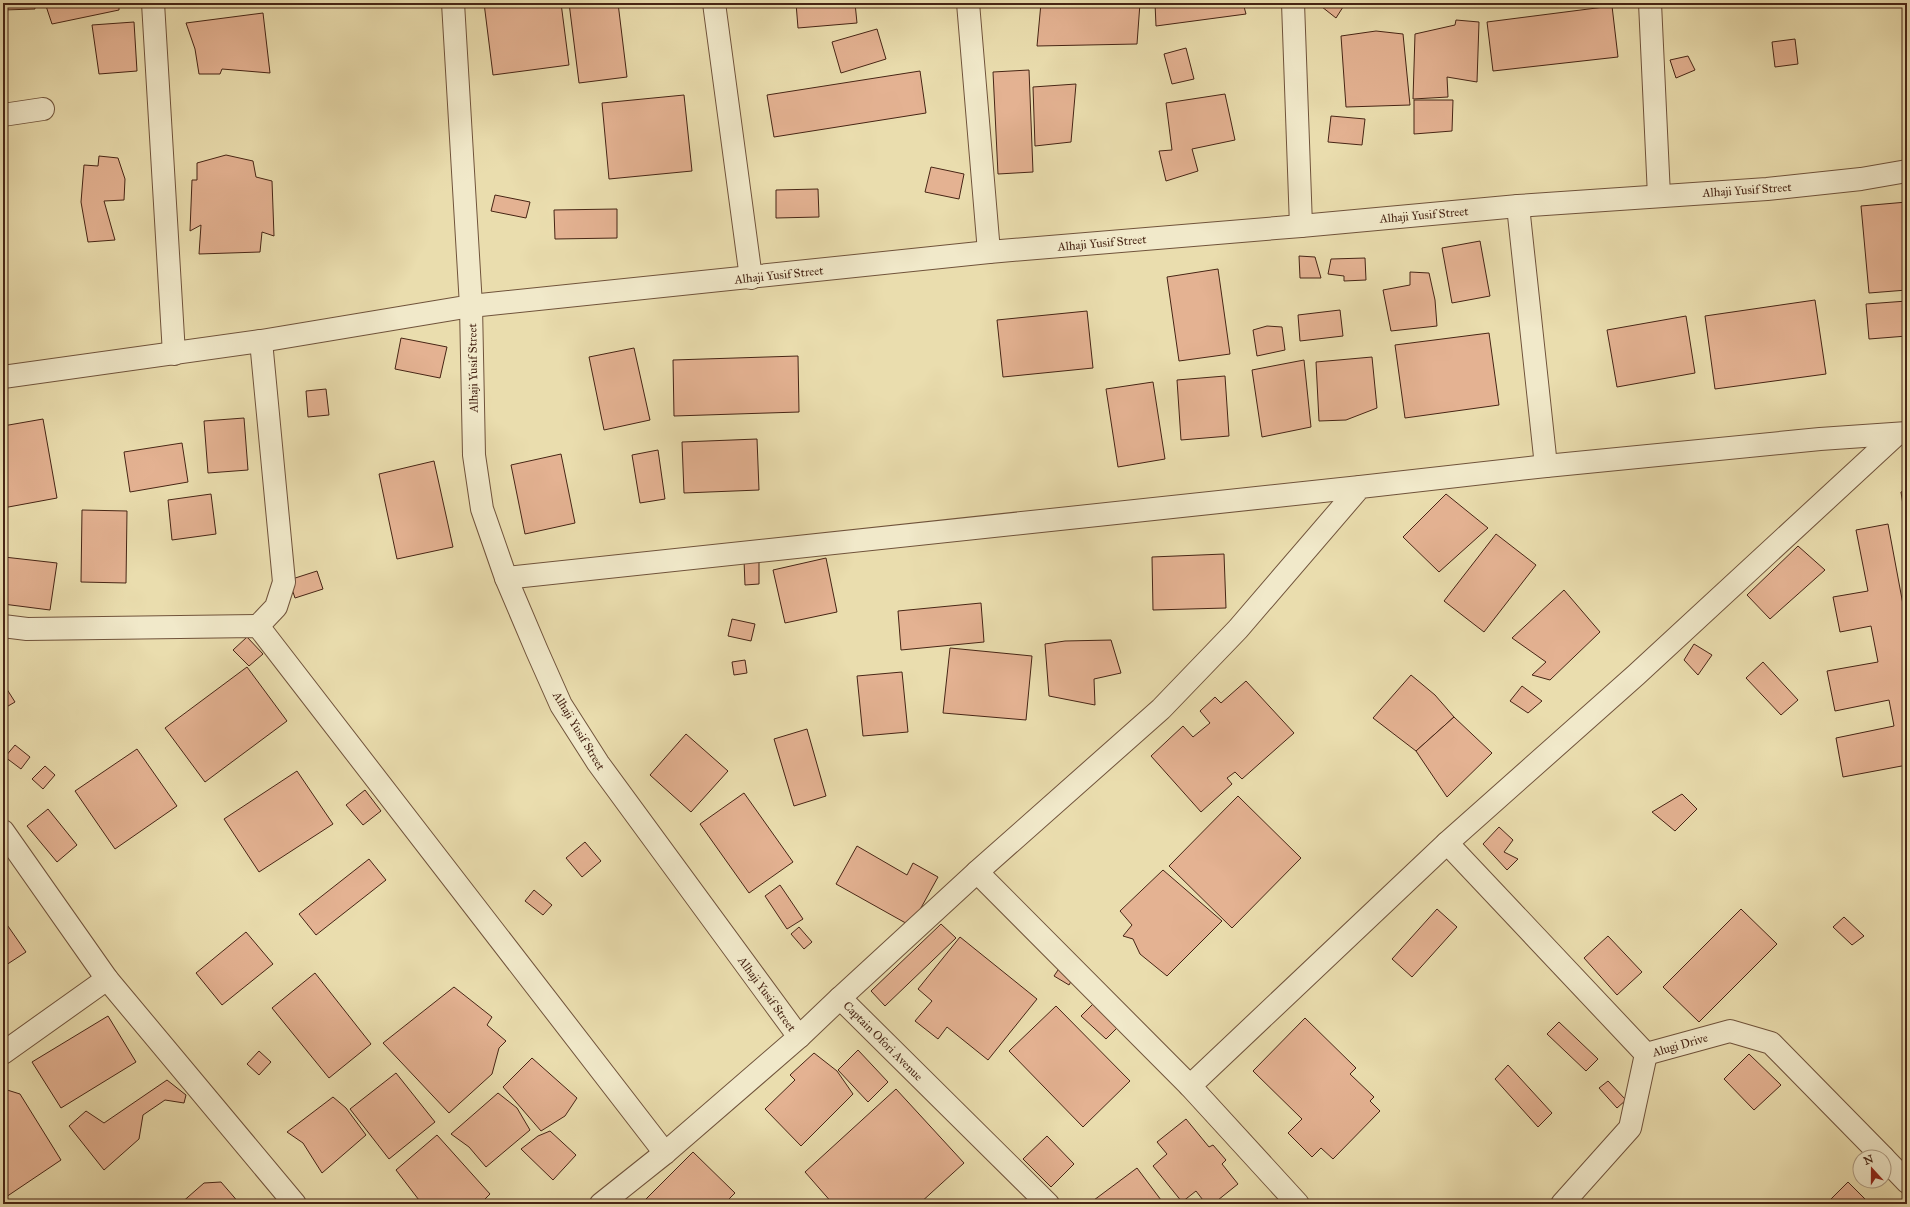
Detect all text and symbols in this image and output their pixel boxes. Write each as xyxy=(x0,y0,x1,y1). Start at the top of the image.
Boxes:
street label: Alhaji Yusif Street xyxy=(1701,180,1793,200)
street label: Alhaji Yusif Street xyxy=(1378,204,1470,226)
street label: Alhaji Yusif Street xyxy=(1056,232,1148,254)
street label: Alhaji Yusif Street xyxy=(733,263,825,287)
street label: Alhaji Yusif Street xyxy=(465,323,481,414)
street label: Alhaji Yusif Street xyxy=(550,688,608,773)
street label: Alhaji Yusif Street xyxy=(735,953,799,1035)
street label: Captain Ofori Avenue xyxy=(840,998,926,1084)
street label: Alugi Drive xyxy=(1650,1030,1710,1061)
north arrow xyxy=(1852,1149,1892,1189)
text: N xyxy=(1862,1152,1876,1168)

